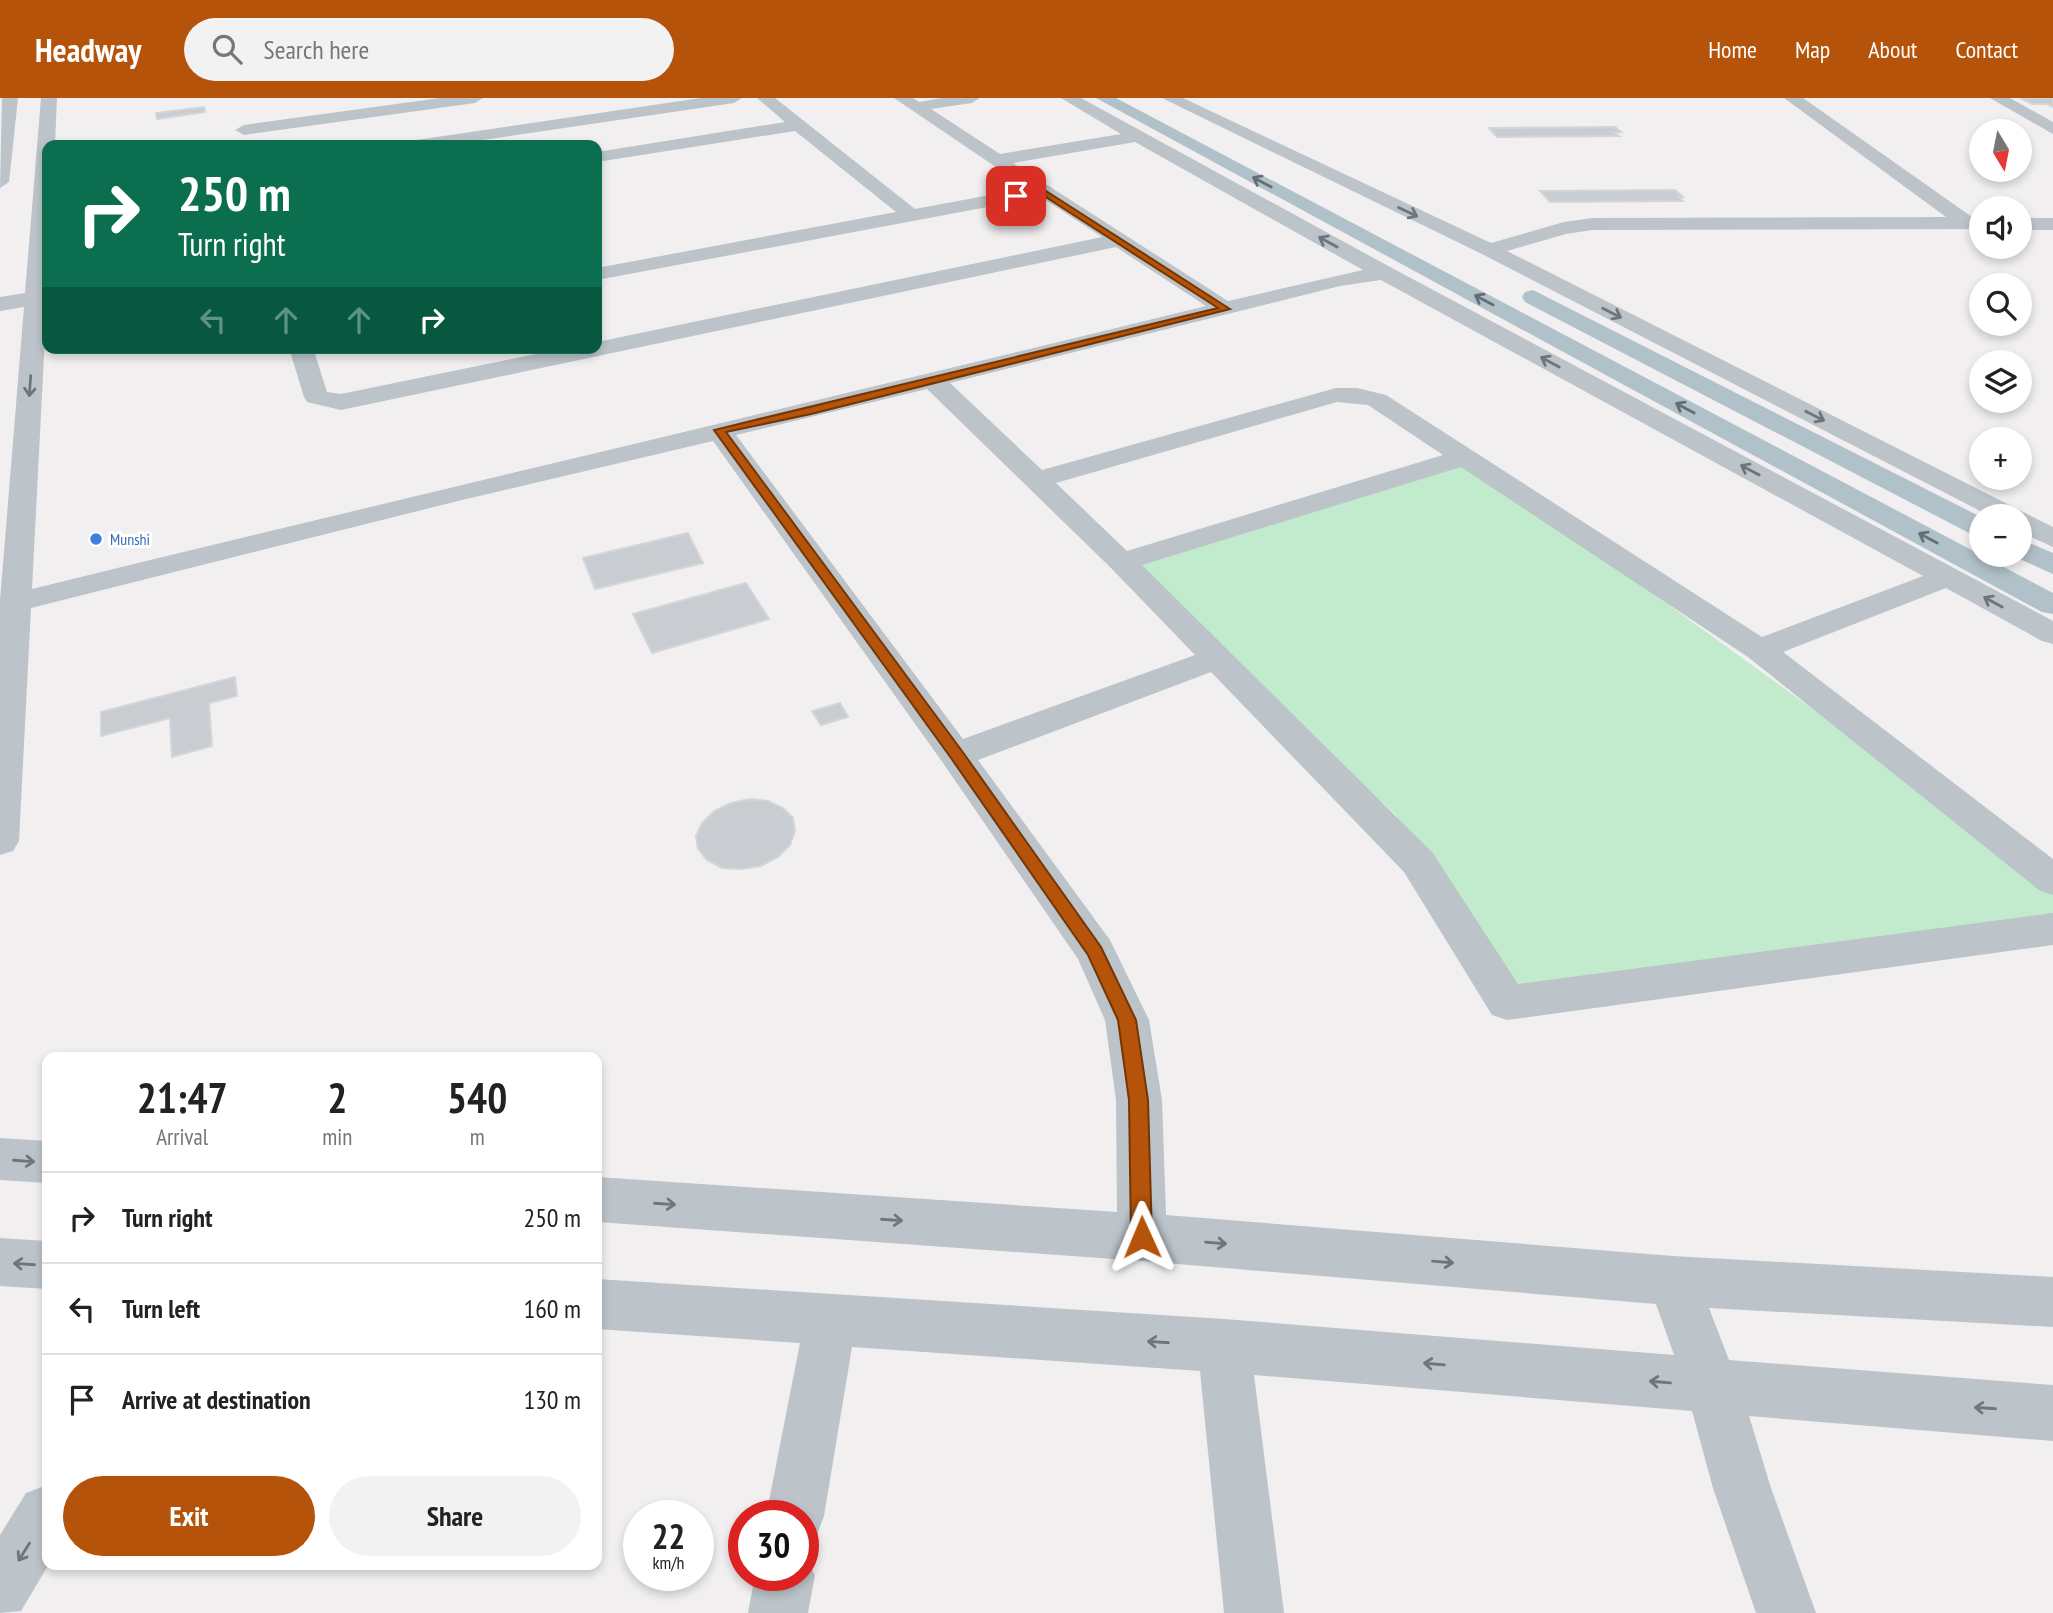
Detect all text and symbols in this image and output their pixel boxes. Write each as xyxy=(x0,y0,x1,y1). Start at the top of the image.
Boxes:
search box xyxy=(184,18,674,81)
text: Headway xyxy=(35,28,142,71)
icon: search xyxy=(208,30,246,68)
text: Search here xyxy=(264,33,369,66)
text: Home xyxy=(1708,34,1757,65)
text: Map xyxy=(1795,34,1830,65)
text: About xyxy=(1868,34,1917,65)
text: Contact xyxy=(1955,34,2018,65)
north arrow xyxy=(1969,119,2032,182)
map controls xyxy=(1969,119,2032,567)
text: 250 m xyxy=(178,161,291,225)
pin xyxy=(986,166,1046,226)
icon: right xyxy=(63,168,154,259)
one-way arrow xyxy=(1252,174,1272,188)
icon: arrive xyxy=(997,177,1035,215)
button: sound xyxy=(1969,196,2032,259)
one-way arrow xyxy=(1397,206,1418,219)
text: Turn right xyxy=(178,223,286,265)
one-way arrow xyxy=(1319,235,1339,249)
button: search xyxy=(1969,273,2032,336)
one-way arrow xyxy=(1474,293,1495,306)
icon: left xyxy=(194,301,232,339)
icon: ahead xyxy=(267,301,305,339)
icon: ahead xyxy=(340,301,378,339)
icon: right xyxy=(413,301,451,339)
one-way arrow xyxy=(1601,307,1622,321)
button: layers xyxy=(1969,350,2032,413)
one-way arrow xyxy=(1540,355,1561,368)
one-way arrow xyxy=(24,374,37,397)
one-way arrow xyxy=(1675,400,1695,414)
one-way arrow xyxy=(1804,410,1825,424)
button: + xyxy=(1969,427,2032,490)
one-way arrow xyxy=(1740,462,1761,476)
button: − xyxy=(1969,504,2032,567)
place label: Munshi xyxy=(110,529,150,549)
marker: Munshi xyxy=(88,531,104,547)
one-way arrow xyxy=(1918,531,1939,545)
one-way arrow xyxy=(1983,595,2004,608)
text: 21:47 xyxy=(137,1070,228,1125)
text: 2 xyxy=(327,1070,347,1125)
text: 540 xyxy=(447,1070,507,1125)
text: Arrival xyxy=(156,1122,208,1151)
text: min xyxy=(322,1122,352,1151)
text: m xyxy=(470,1122,485,1151)
one-way arrow xyxy=(12,1154,35,1167)
one-way arrow xyxy=(653,1198,676,1211)
icon: right xyxy=(63,1199,101,1237)
position arrow xyxy=(1105,1200,1179,1274)
text: Turn right xyxy=(122,1201,213,1234)
text: 250 m xyxy=(523,1201,581,1234)
one-way arrow xyxy=(880,1214,903,1227)
one-way arrow xyxy=(1205,1237,1227,1250)
one-way arrow xyxy=(1431,1256,1454,1269)
one-way arrow xyxy=(13,1257,35,1270)
icon: left xyxy=(63,1290,101,1328)
text: Turn left xyxy=(122,1292,200,1325)
text: 160 m xyxy=(523,1292,581,1325)
one-way arrow xyxy=(1147,1335,1170,1348)
one-way arrow xyxy=(1423,1357,1445,1370)
one-way arrow xyxy=(1650,1375,1672,1388)
icon: arrive xyxy=(63,1381,101,1419)
text: Arrive at destination xyxy=(122,1383,311,1416)
text: 130 m xyxy=(523,1383,581,1416)
one-way arrow xyxy=(1974,1401,1997,1414)
button: Exit xyxy=(63,1476,315,1556)
button: Share xyxy=(329,1476,581,1556)
speed limit sign: 30 xyxy=(728,1500,819,1591)
text: 22 xyxy=(652,1513,685,1559)
one-way arrow xyxy=(16,1542,30,1562)
text: km/h xyxy=(653,1551,684,1574)

